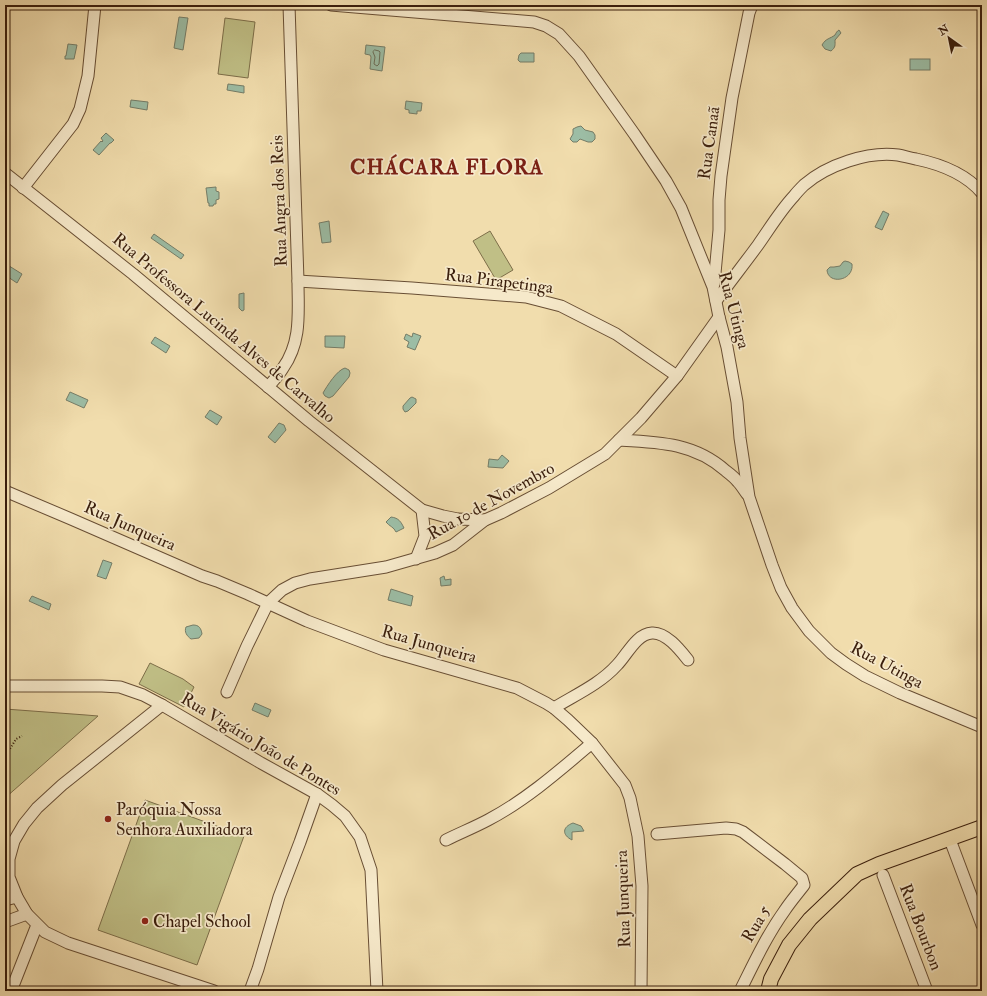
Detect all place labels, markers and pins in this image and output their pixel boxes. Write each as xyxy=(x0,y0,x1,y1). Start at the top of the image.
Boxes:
place label: Paróquia Nossa Senhora Auxiliadora xyxy=(116,799,254,840)
marker: Paróquia Nossa Senhora Auxiliadora xyxy=(103,814,113,824)
place label: Chapel School xyxy=(153,911,252,933)
marker: Chapel School xyxy=(140,916,150,926)

